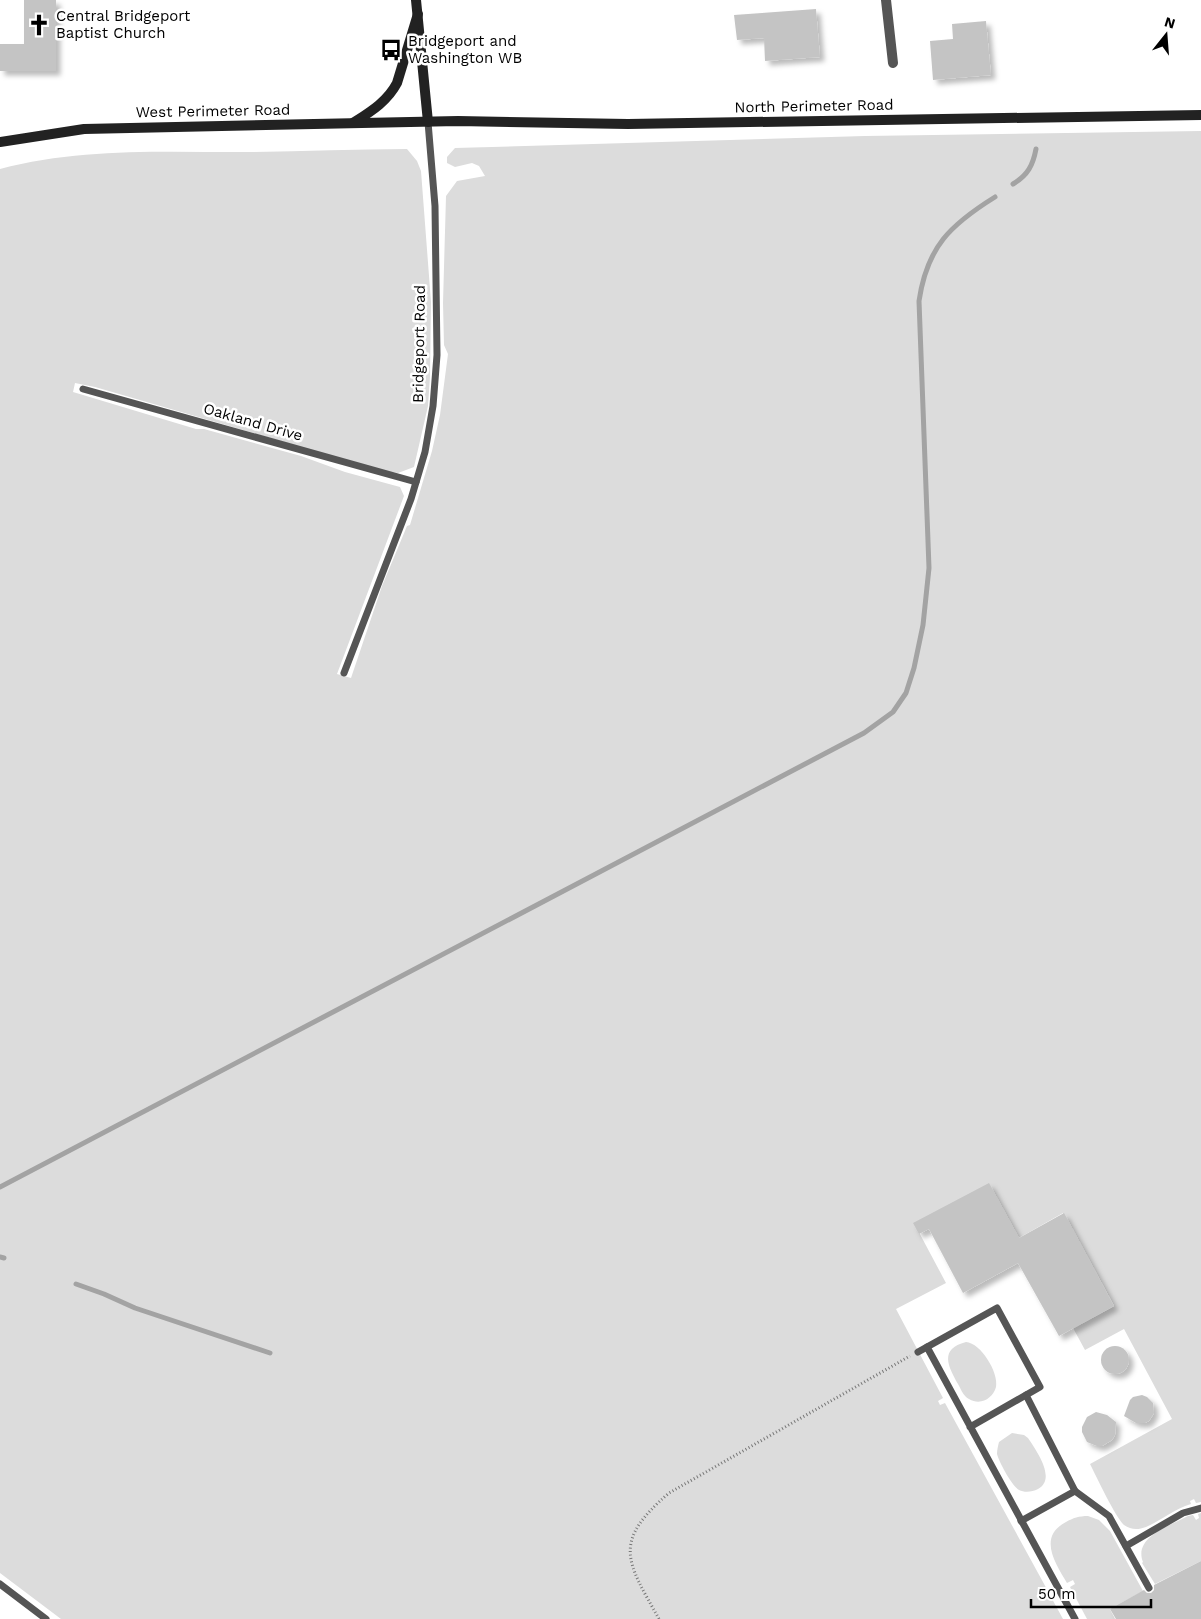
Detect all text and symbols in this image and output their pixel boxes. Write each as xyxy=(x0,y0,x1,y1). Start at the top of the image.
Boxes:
place label: Central Bridgeport Baptist Church xyxy=(56,7,191,42)
north arrow xyxy=(1141,10,1191,60)
church icon: Central Bridgeport Baptist Church xyxy=(26,12,52,38)
text: N xyxy=(1163,13,1177,32)
place label: Bridgeport and Washington WB xyxy=(408,32,522,67)
bus stop icon: Bridgeport and Washington WB xyxy=(378,37,404,63)
street label: North Perimeter Road xyxy=(734,96,894,116)
street label: West Perimeter Road xyxy=(135,101,291,121)
street label: Bridgeport Road xyxy=(409,285,429,403)
street label: Oakland Drive xyxy=(201,399,305,445)
scale bar xyxy=(1031,1576,1151,1608)
text: 50 m xyxy=(1038,1585,1075,1603)

